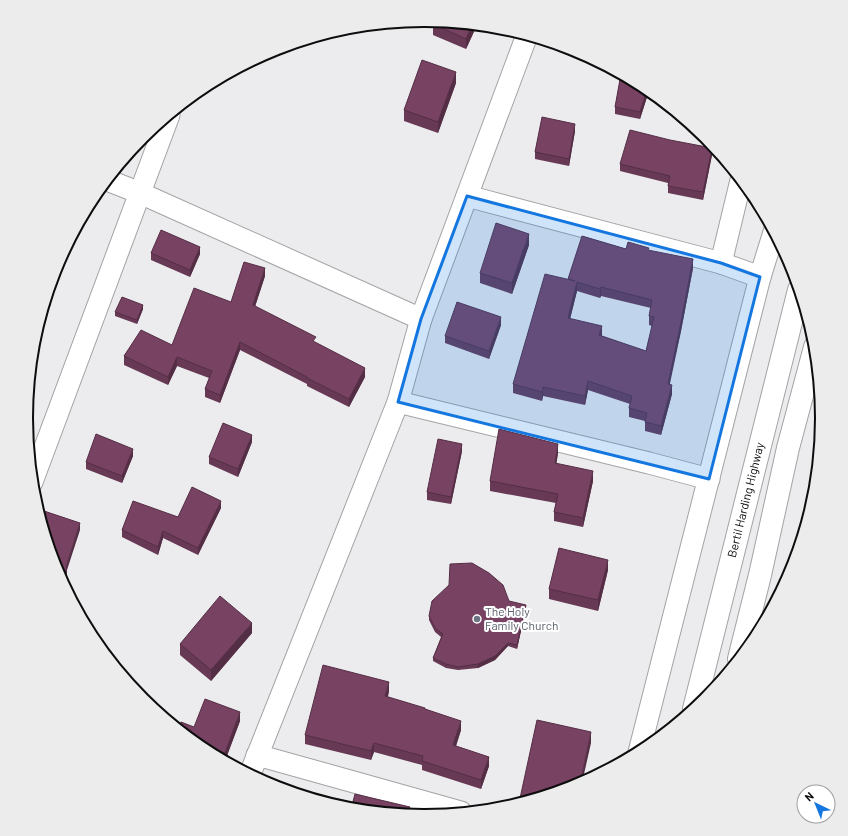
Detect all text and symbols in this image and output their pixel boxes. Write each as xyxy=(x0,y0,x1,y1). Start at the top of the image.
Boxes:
street label: Bertil Harding Highway xyxy=(724,440,766,559)
place label: The Holy Family Church xyxy=(485,604,558,632)
marker: The Holy Family Church xyxy=(472,614,482,624)
north arrow xyxy=(796,784,836,824)
text: N xyxy=(802,789,816,804)

